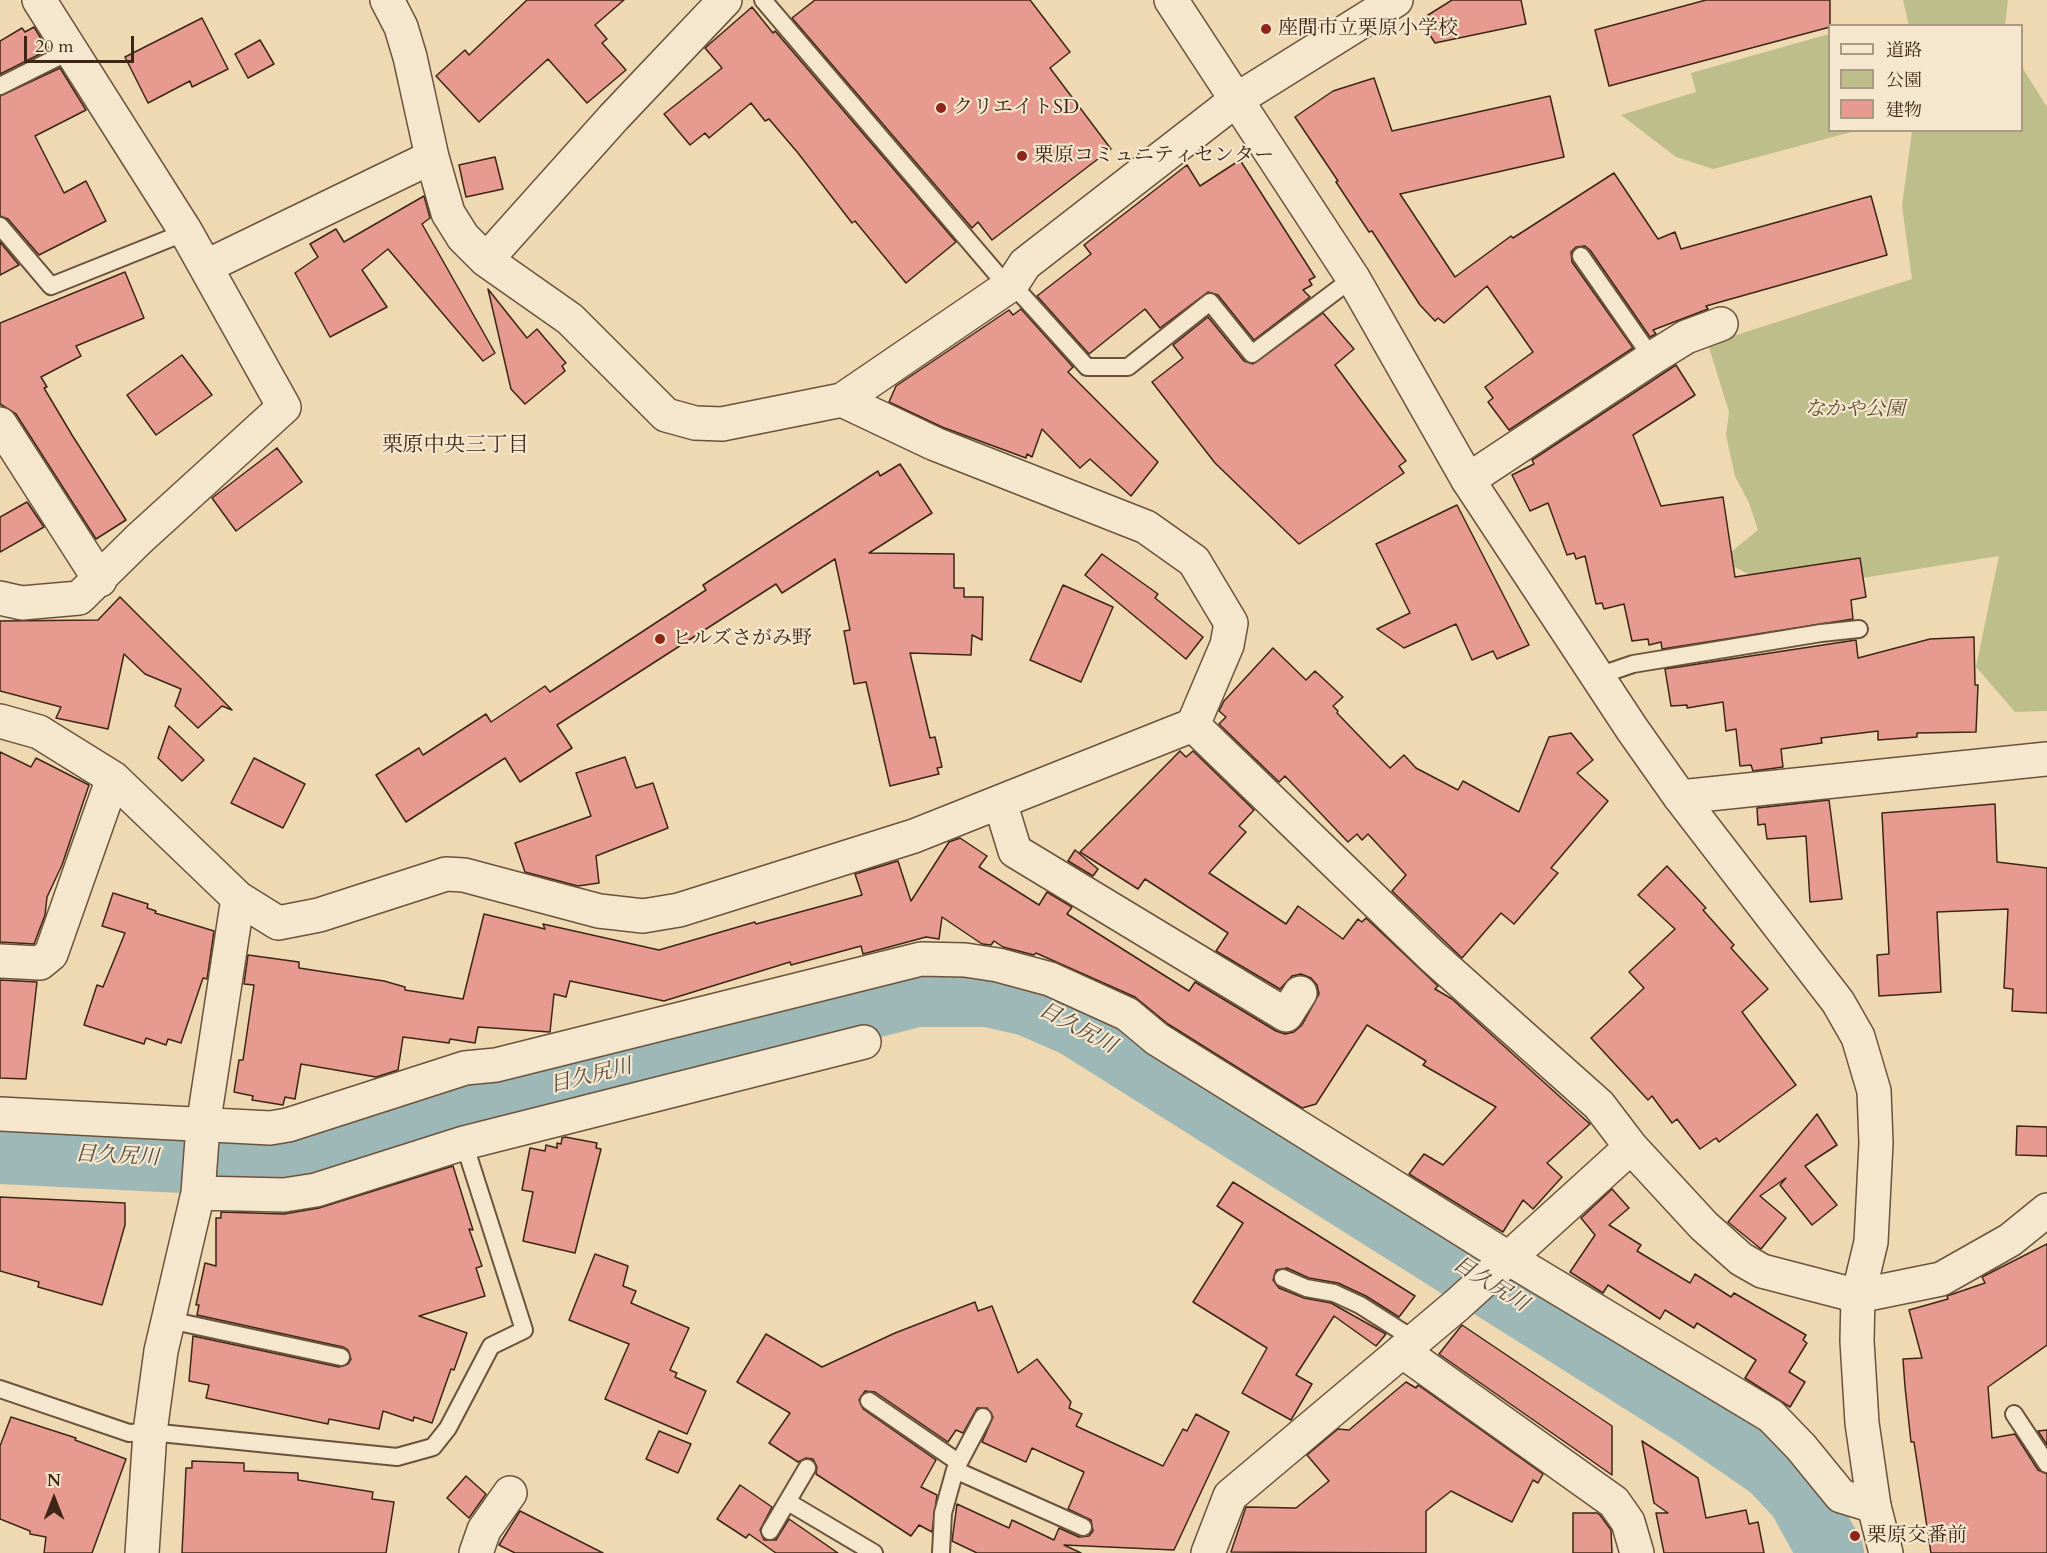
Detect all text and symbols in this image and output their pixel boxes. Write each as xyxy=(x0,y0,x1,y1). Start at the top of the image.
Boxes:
place label: 座間市立栗原小学校 xyxy=(1278,17,1458,41)
marker: 座間市立栗原小学校 xyxy=(1259,22,1273,36)
scale bar xyxy=(27,24,136,62)
legend xyxy=(1828,24,2023,132)
text: 20 m xyxy=(35,34,74,59)
text: 道路 xyxy=(1886,38,1922,63)
text: 公園 xyxy=(1886,68,1922,93)
place label: クリエイトSD xyxy=(953,96,1079,120)
text: 建物 xyxy=(1886,98,1922,123)
marker: クリエイトSD xyxy=(934,101,948,115)
place label: 栗原コミュニティセンター xyxy=(1034,144,1274,168)
marker: 栗原コミュニティセンター xyxy=(1015,149,1029,163)
park label: なかや公園 xyxy=(1805,398,1905,422)
district label: 栗原中央三丁目 xyxy=(382,433,528,459)
place label: ヒルズさがみ野 xyxy=(672,627,812,651)
marker: ヒルズさがみ野 xyxy=(653,632,667,646)
water label: 目久尻川 xyxy=(1034,998,1120,1060)
water label: 目久尻川 xyxy=(547,1055,635,1099)
water label: 目久尻川 xyxy=(74,1142,160,1172)
water label: 目久尻川 xyxy=(1448,1252,1532,1318)
north arrow xyxy=(24,1469,84,1529)
text: N xyxy=(47,1470,61,1492)
place label: 栗原交番前 xyxy=(1867,1524,1967,1548)
marker: 栗原交番前 xyxy=(1848,1529,1862,1543)

